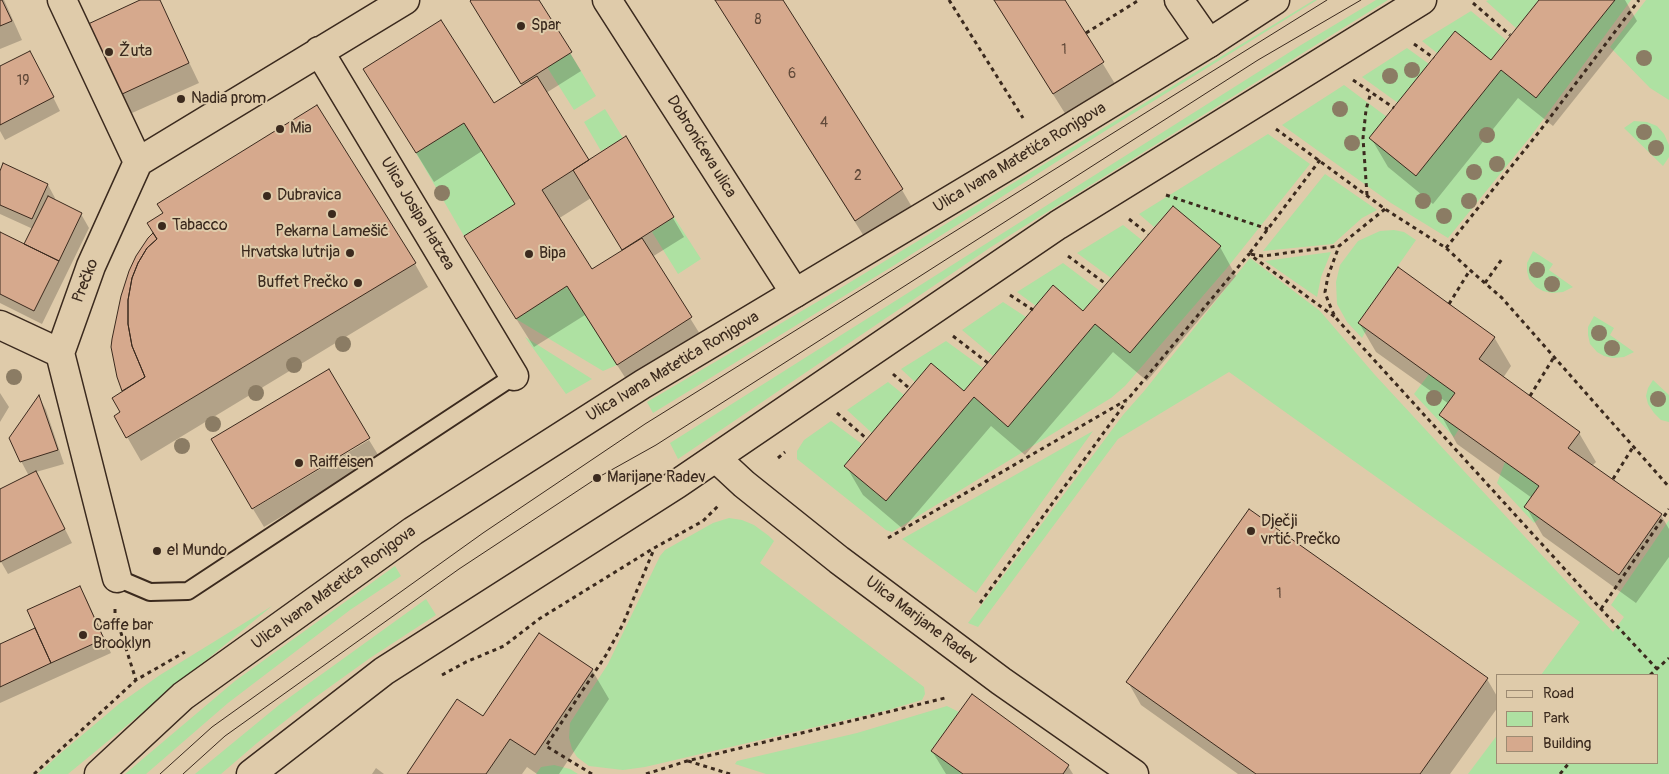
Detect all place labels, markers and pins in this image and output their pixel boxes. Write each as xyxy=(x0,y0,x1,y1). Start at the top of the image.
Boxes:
place label: Spar xyxy=(531,16,561,36)
marker: Spar xyxy=(515,20,527,32)
place label: Žuta xyxy=(119,42,152,62)
marker: Žuta xyxy=(103,46,115,58)
place label: Nadia prom xyxy=(191,89,266,109)
marker: Nadia prom xyxy=(175,93,187,105)
place label: Mia xyxy=(290,119,312,139)
marker: Mia xyxy=(274,123,286,135)
place label: Dubravica xyxy=(277,186,341,206)
marker: Dubravica xyxy=(261,190,273,202)
marker: Pekarna Lamešić xyxy=(326,208,338,220)
place label: Tabacco xyxy=(172,216,228,236)
marker: Tabacco xyxy=(156,220,168,232)
place label: Pekarna Lamešić xyxy=(275,222,389,242)
place label: Hrvatska lutrija xyxy=(241,243,340,263)
place label: Bipa xyxy=(539,244,566,264)
marker: Hrvatska lutrija xyxy=(344,247,356,259)
marker: Bipa xyxy=(523,248,535,260)
place label: Buffet Prečko xyxy=(257,273,348,293)
marker: Buffet Prečko xyxy=(352,277,364,289)
place label: Raiffeisen xyxy=(309,453,374,473)
marker: Raiffeisen xyxy=(293,457,305,469)
place label: Marijane Radev xyxy=(607,468,706,488)
marker: Marijane Radev xyxy=(591,472,603,484)
place label: Dječji vrtić Prečko xyxy=(1261,512,1340,550)
marker: Dječji vrtić Prečko xyxy=(1245,525,1257,537)
place label: el Mundo xyxy=(167,541,227,561)
marker: el Mundo xyxy=(151,545,163,557)
place label: Caffe bar Brooklyn xyxy=(93,616,153,654)
marker: Caffe bar Brooklyn xyxy=(77,629,89,641)

